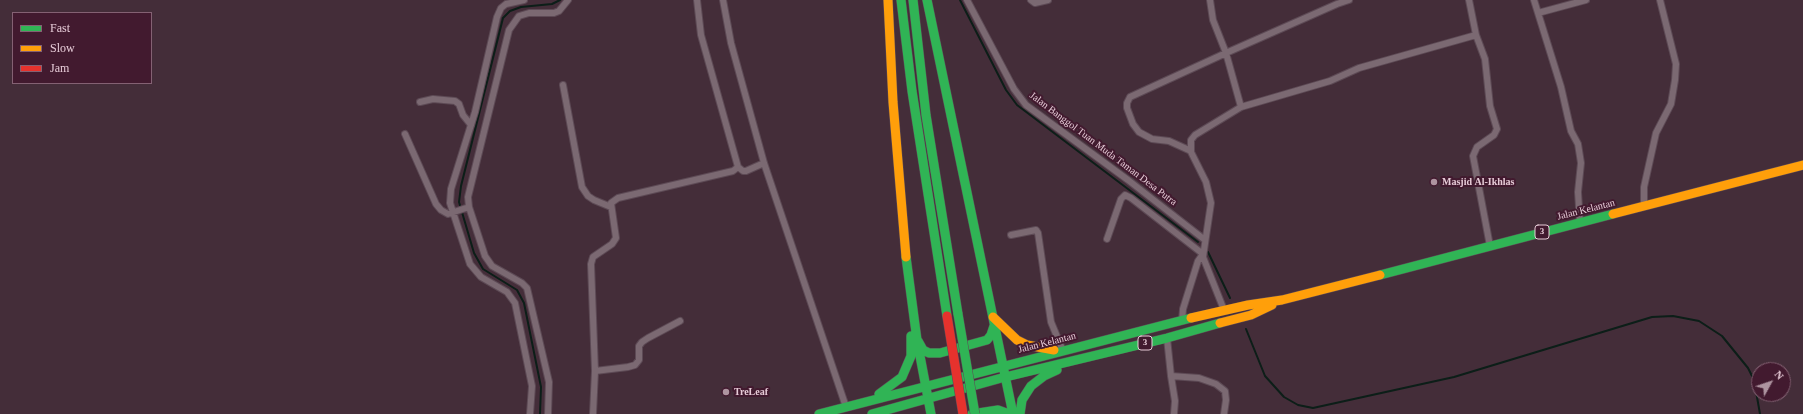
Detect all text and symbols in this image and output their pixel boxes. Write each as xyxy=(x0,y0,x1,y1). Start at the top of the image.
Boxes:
legend xyxy=(12,12,152,84)
text: Fast xyxy=(50,21,70,35)
text: Slow xyxy=(50,41,75,55)
text: Jam xyxy=(50,61,69,75)
street label: Jalan Banggol Tuan Muda Taman Desa Putra xyxy=(1027,90,1179,208)
place label: Masjid Al-Ikhlas xyxy=(1442,176,1515,188)
marker: Masjid Al-Ikhlas xyxy=(1429,177,1439,187)
street label: Jalan Kelantan xyxy=(1556,197,1616,223)
road number: 3 xyxy=(1535,225,1549,239)
street label: Jalan Kelantan xyxy=(1017,330,1077,356)
road number: 3 xyxy=(1138,336,1152,350)
north arrow xyxy=(1751,362,1791,402)
text: N xyxy=(1772,368,1787,382)
place label: TreLeaf xyxy=(734,386,768,398)
marker: TreLeaf xyxy=(721,387,731,397)

